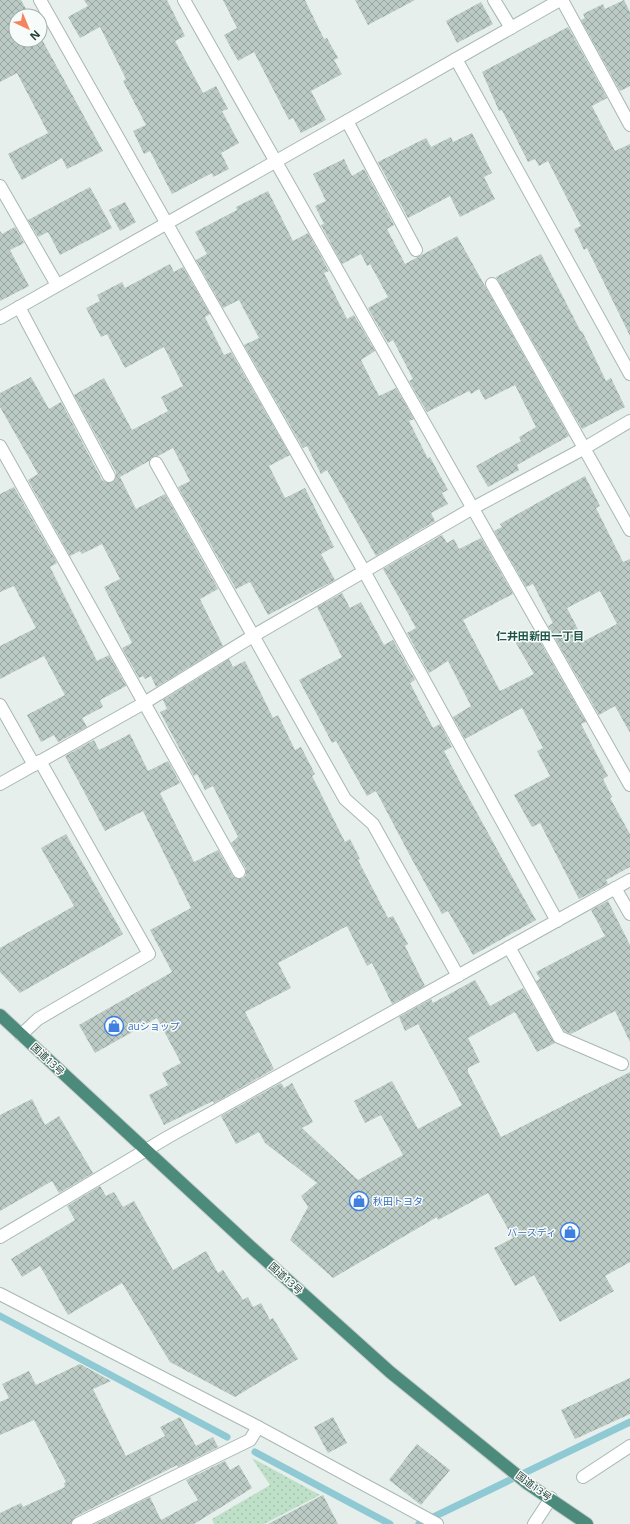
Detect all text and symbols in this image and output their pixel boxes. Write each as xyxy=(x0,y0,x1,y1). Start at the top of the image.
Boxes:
north arrow xyxy=(8,8,48,48)
text: N xyxy=(27,27,44,44)
district label: 仁井田新田一丁目 xyxy=(496,628,584,643)
shop icon: auショップ xyxy=(103,1015,125,1037)
place label: auショップ xyxy=(128,1019,180,1033)
street label: 国道13号 xyxy=(28,1040,68,1078)
shop icon: 秋田トヨタ xyxy=(348,1190,370,1212)
place label: 秋田トヨタ xyxy=(373,1194,423,1208)
shop icon: バースディ xyxy=(559,1221,581,1243)
place label: バースディ xyxy=(507,1225,556,1239)
street label: 国道13号 xyxy=(266,1259,306,1297)
street label: 国道13号 xyxy=(513,1468,555,1504)

